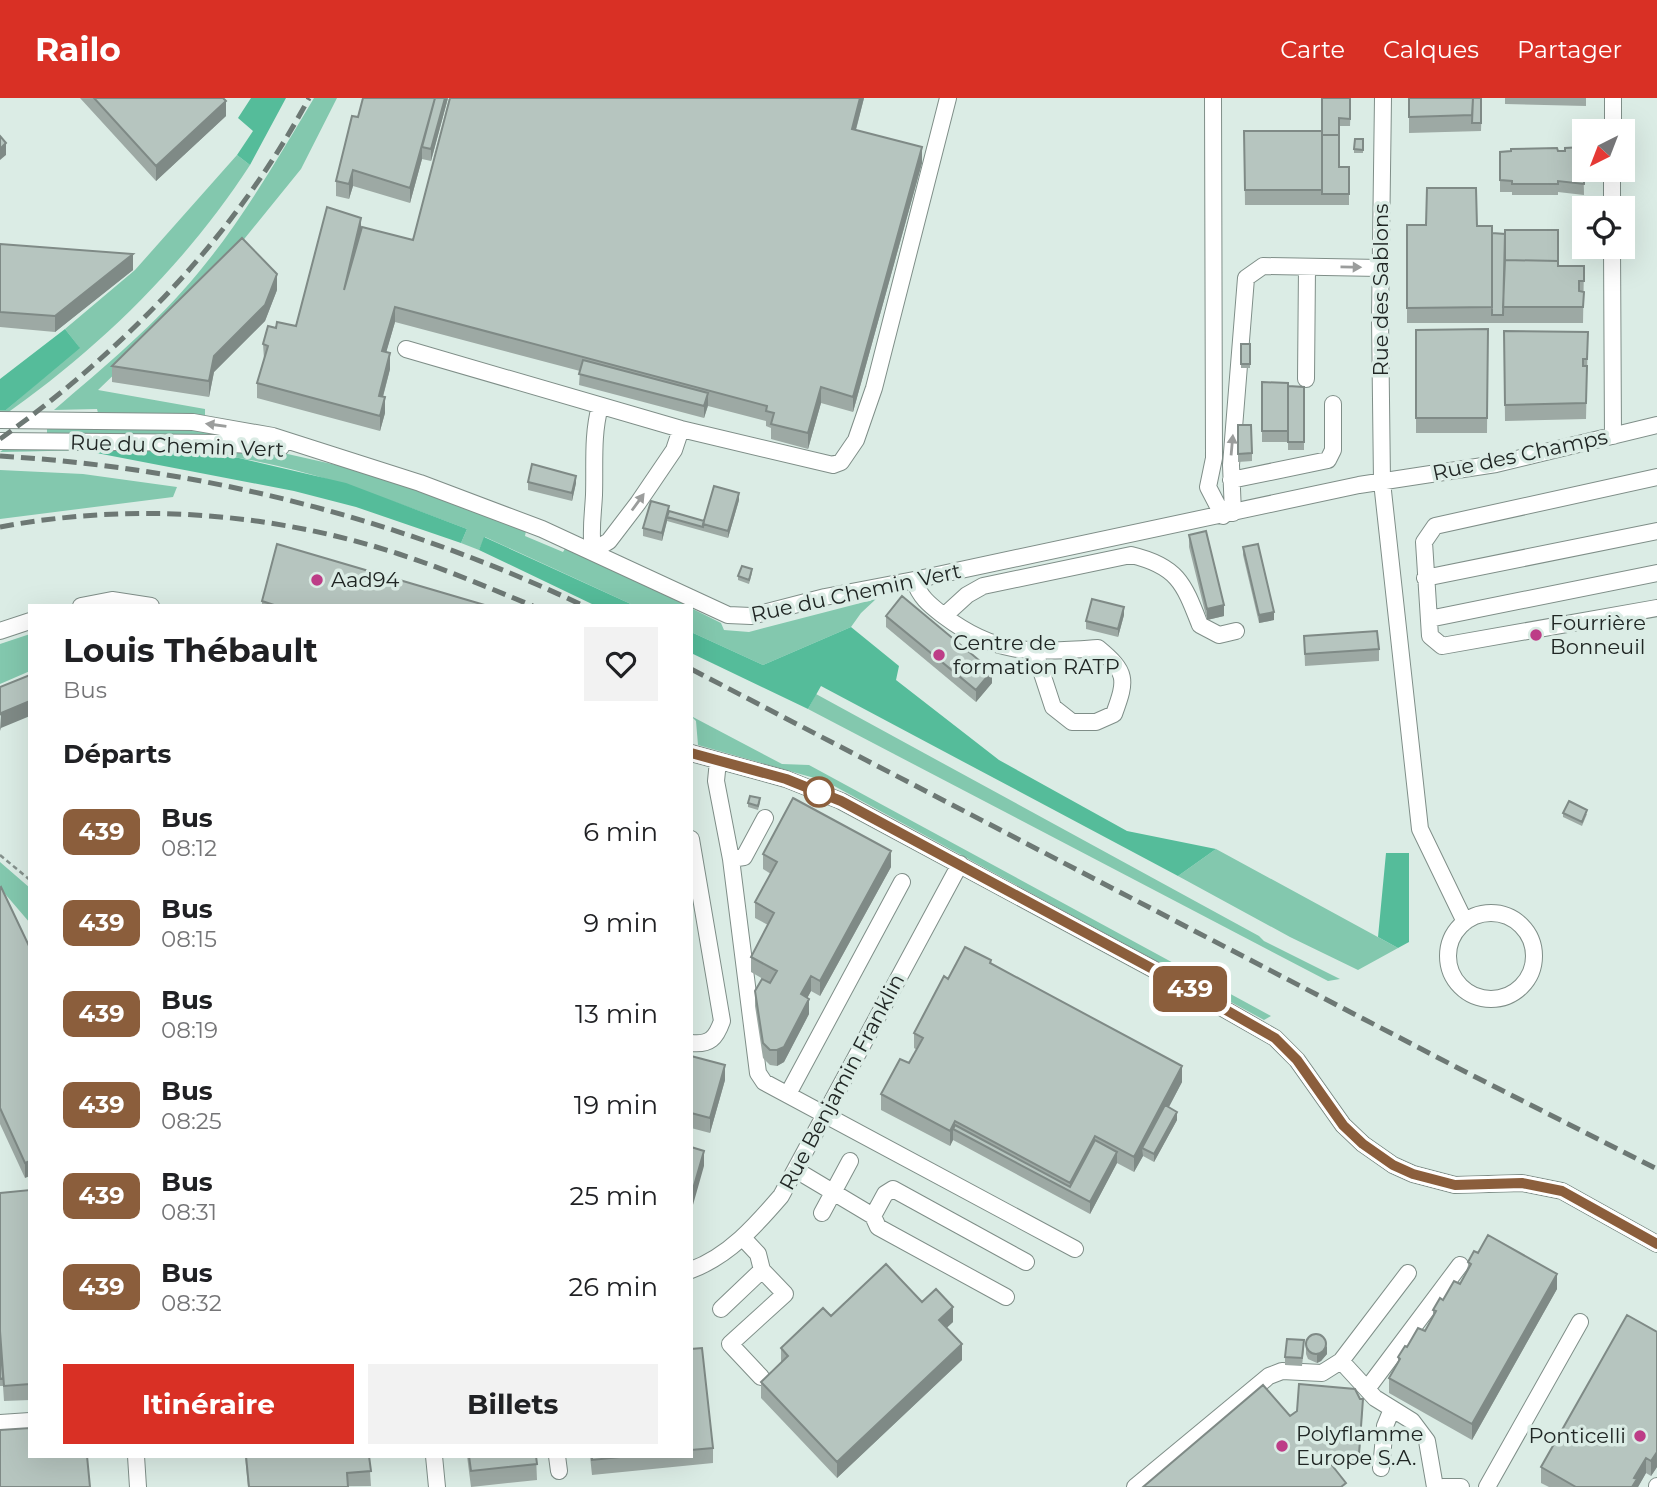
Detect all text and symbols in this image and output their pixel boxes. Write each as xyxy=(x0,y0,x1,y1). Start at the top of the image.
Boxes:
text: Railo xyxy=(35,29,121,69)
text: Carte xyxy=(1280,35,1345,64)
text: Calques xyxy=(1383,35,1479,64)
text: Partager xyxy=(1517,35,1622,64)
north arrow xyxy=(1572,119,1634,182)
map controls xyxy=(1572,119,1635,259)
button: locate xyxy=(1572,196,1635,259)
street label: Rue des Sablons xyxy=(1368,204,1393,376)
one-way arrow xyxy=(1340,262,1362,273)
one-way arrow xyxy=(205,419,227,430)
street label: Rue des Champs xyxy=(1430,424,1610,485)
street label: Rue du Chemin Vert xyxy=(70,429,284,462)
one-way arrow xyxy=(1227,434,1238,456)
one-way arrow xyxy=(631,493,645,511)
street label: Rue du Chemin Vert xyxy=(749,558,963,627)
place label: Aad94 xyxy=(331,567,399,592)
marker: Aad94 xyxy=(309,572,325,588)
place label: Fourrière Bonneuil xyxy=(1550,610,1646,659)
button: heart xyxy=(584,627,658,701)
marker: Fourrière Bonneuil xyxy=(1528,627,1544,643)
text: Louis Thébault xyxy=(63,630,318,670)
place label: Centre de formation RATP xyxy=(953,630,1120,679)
marker: Centre de formation RATP xyxy=(931,647,947,663)
text: Bus xyxy=(63,676,107,704)
text: Départs xyxy=(63,738,171,770)
unlabelled marker xyxy=(804,777,834,807)
text: Bus xyxy=(161,802,213,834)
text: 6 min xyxy=(583,816,658,848)
text: 439 xyxy=(79,817,124,846)
text: 08:12 xyxy=(161,834,217,862)
text: Bus xyxy=(161,893,213,925)
text: 9 min xyxy=(583,907,658,939)
text: 439 xyxy=(79,908,124,937)
text: 08:15 xyxy=(161,925,217,953)
line badge: 439 xyxy=(1150,966,1230,1012)
street label: Rue Benjamin Franklin xyxy=(774,969,909,1194)
text: 439 xyxy=(1167,974,1213,1003)
text: Bus xyxy=(161,984,213,1016)
text: 13 min xyxy=(575,998,658,1030)
text: 439 xyxy=(79,999,124,1028)
text: 08:19 xyxy=(161,1016,218,1044)
text: Bus xyxy=(161,1075,213,1107)
text: 19 min xyxy=(574,1089,658,1121)
text: 439 xyxy=(79,1090,124,1119)
text: 08:25 xyxy=(161,1107,222,1135)
text: Bus xyxy=(161,1166,213,1198)
text: 25 min xyxy=(570,1180,658,1212)
text: 439 xyxy=(79,1181,124,1210)
text: 08:31 xyxy=(161,1198,217,1226)
text: Bus xyxy=(161,1257,213,1289)
text: 26 min xyxy=(568,1271,658,1303)
text: 439 xyxy=(79,1272,124,1301)
text: 08:32 xyxy=(161,1289,222,1317)
button: Itinéraire xyxy=(63,1364,354,1444)
button: Billets xyxy=(368,1364,658,1444)
place label: Polyflamme Europe S.A. xyxy=(1296,1421,1423,1470)
place label: Ponticelli xyxy=(1528,1423,1626,1448)
marker: Ponticelli xyxy=(1632,1428,1648,1444)
marker: Polyflamme Europe S.A. xyxy=(1274,1438,1290,1454)

